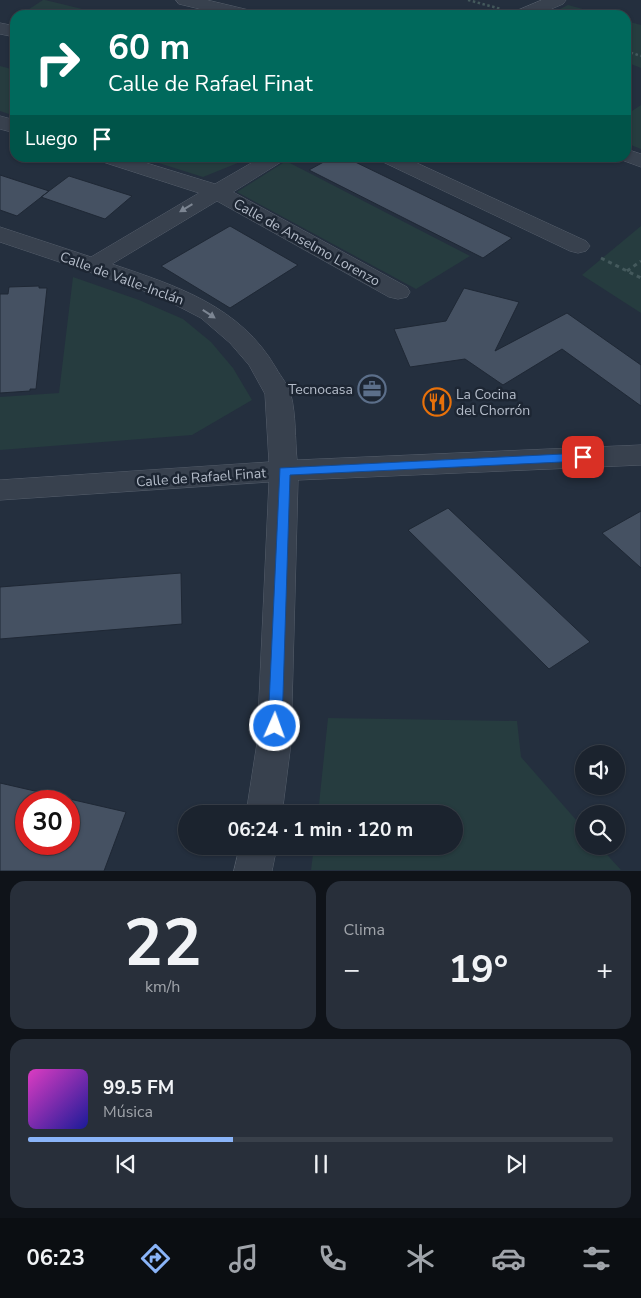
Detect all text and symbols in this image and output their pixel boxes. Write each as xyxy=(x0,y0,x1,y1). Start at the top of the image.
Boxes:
text: 60 m xyxy=(108,24,190,71)
icon: right xyxy=(25,30,90,95)
text: Calle de Rafael Finat xyxy=(108,69,313,99)
icon: arrive xyxy=(88,125,116,153)
text: Luego xyxy=(25,126,78,152)
street label: Calle de Anselmo Lorenzo xyxy=(230,194,384,291)
one-way arrow xyxy=(180,204,193,213)
street label: Calle de Valle-Inclán xyxy=(57,247,186,310)
one-way arrow xyxy=(202,309,215,318)
office icon: Tecnocasa xyxy=(357,374,387,404)
place label: Tecnocasa xyxy=(288,380,353,399)
place label: La Cocina del Chorrón xyxy=(456,385,530,420)
restaurant icon: La Cocina del Chorrón xyxy=(422,387,452,417)
pin xyxy=(562,436,604,478)
icon: arrive xyxy=(569,443,597,471)
street label: Calle de Rafael Finat xyxy=(135,463,267,492)
position arrow xyxy=(248,699,300,751)
map controls xyxy=(575,745,625,855)
button: sound xyxy=(575,745,625,795)
speed limit sign: 30 xyxy=(15,790,80,855)
button: search xyxy=(575,805,625,855)
text: 06:24 · 1 min · 120 m xyxy=(228,817,413,843)
text: 22 xyxy=(124,899,202,988)
text: Clima xyxy=(344,919,385,941)
text: 19° xyxy=(448,944,508,995)
text: − xyxy=(344,951,360,989)
text: + xyxy=(596,951,613,989)
text: km/h xyxy=(145,976,180,998)
text: 99.5 FM xyxy=(103,1075,174,1101)
text: Música xyxy=(103,1101,153,1123)
icon: previous xyxy=(112,1150,140,1178)
icon: pause xyxy=(307,1150,335,1178)
icon: next xyxy=(502,1150,530,1178)
icon: directions xyxy=(138,1241,173,1276)
icon: music xyxy=(226,1241,261,1276)
icon: phone xyxy=(315,1241,350,1276)
icon: climate xyxy=(403,1241,438,1276)
icon: car xyxy=(491,1241,526,1276)
icon: filters xyxy=(579,1241,614,1276)
text: 06:23 xyxy=(27,1243,85,1273)

